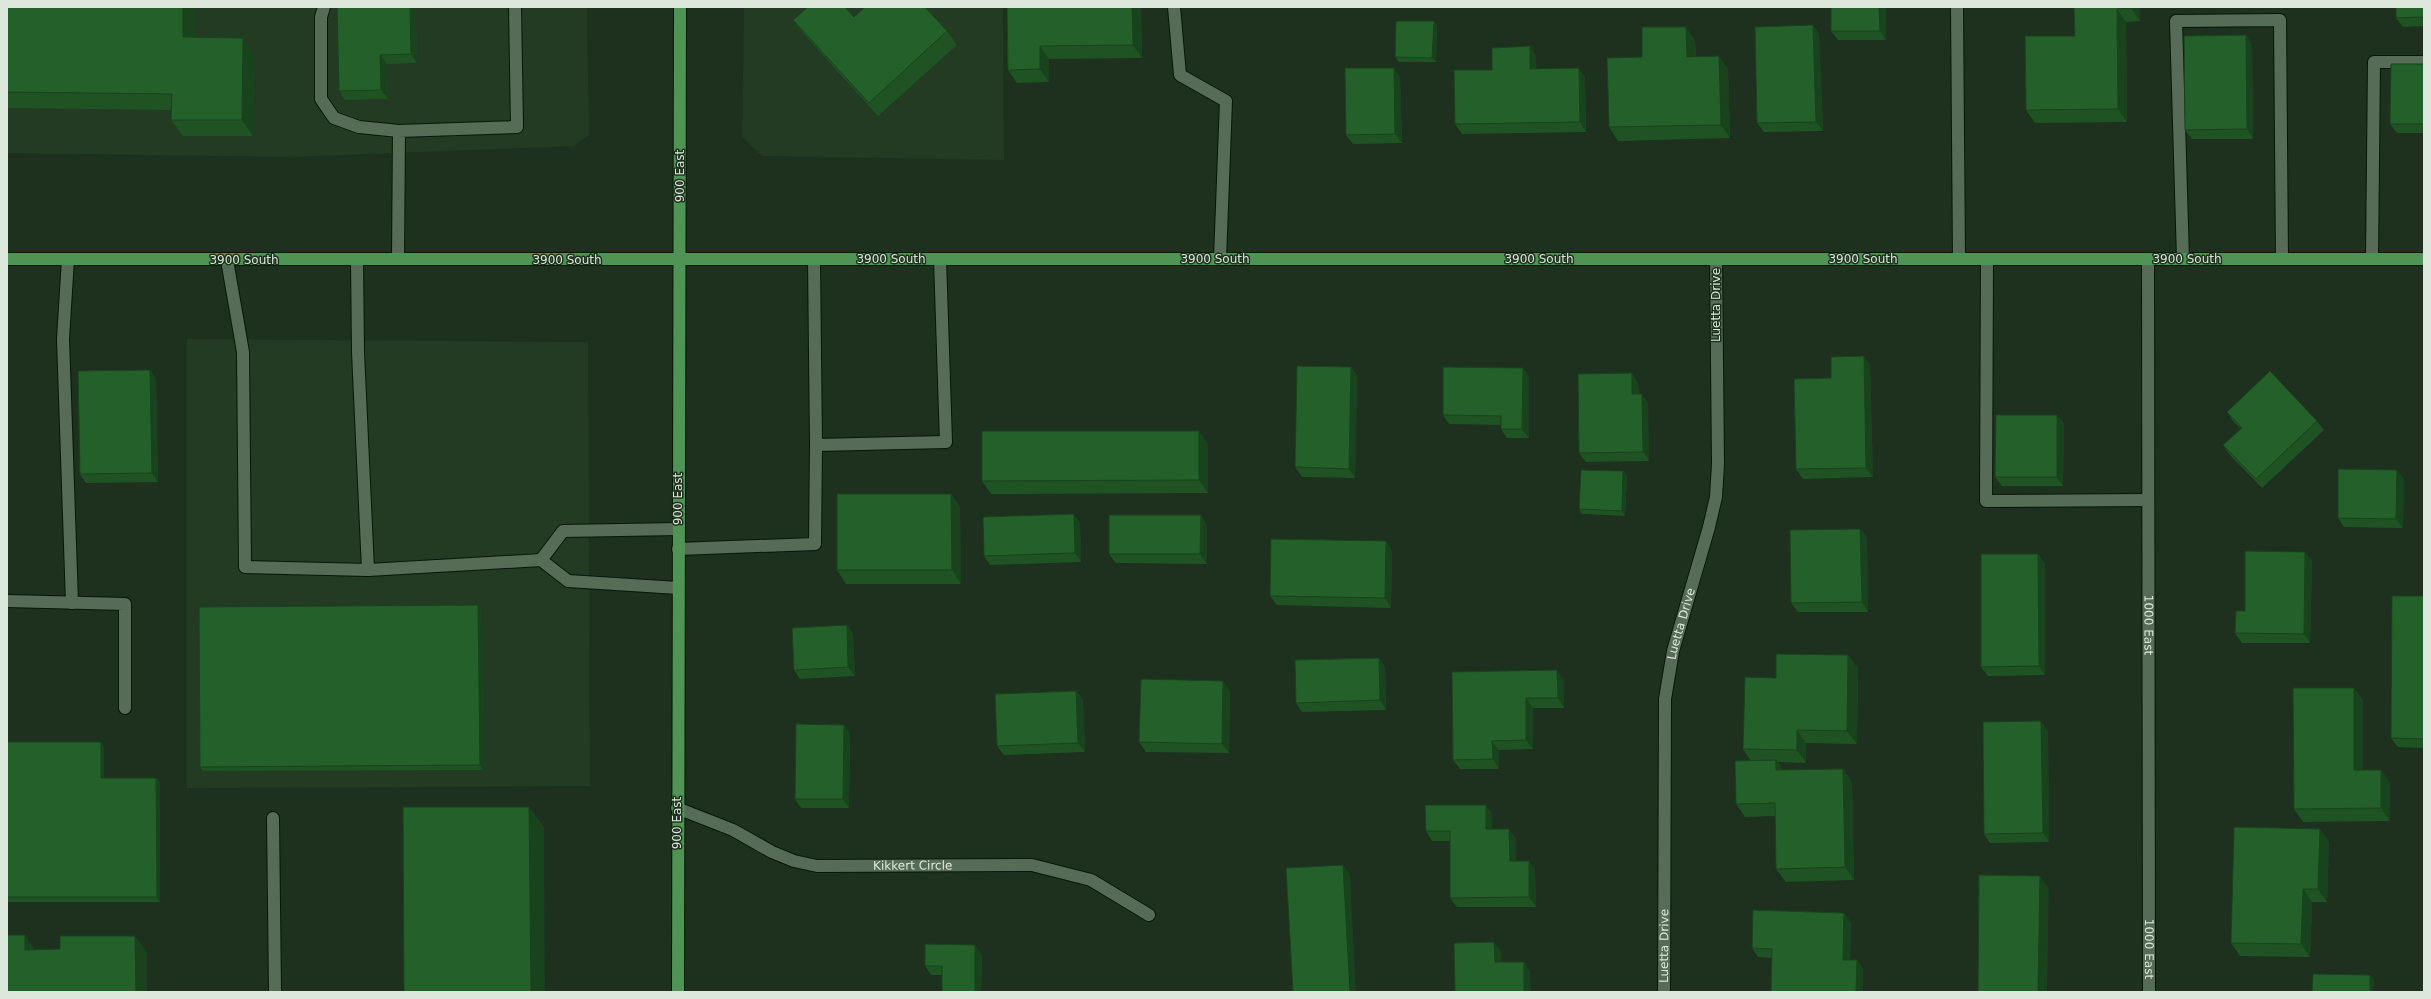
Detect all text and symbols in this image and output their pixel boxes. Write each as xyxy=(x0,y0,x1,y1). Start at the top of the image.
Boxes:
street label: 900 East xyxy=(673,149,687,202)
street label: 3900 South xyxy=(856,252,926,266)
street label: 3900 South xyxy=(1180,252,1250,266)
street label: 3900 South xyxy=(1504,252,1574,266)
street label: 3900 South xyxy=(1828,252,1898,266)
street label: 3900 South xyxy=(2152,252,2222,266)
street label: 3900 South xyxy=(209,253,279,267)
street label: 3900 South xyxy=(532,253,602,267)
street label: Luetta Drive xyxy=(1709,268,1723,342)
street label: 900 East xyxy=(671,472,685,525)
street label: Luetta Drive xyxy=(1665,586,1698,661)
street label: 1000 East xyxy=(2141,595,2156,655)
street label: 900 East xyxy=(670,796,684,849)
street label: Kikkert Circle xyxy=(873,858,952,873)
street label: Luetta Drive xyxy=(1657,909,1671,983)
street label: 1000 East xyxy=(2142,919,2156,979)

